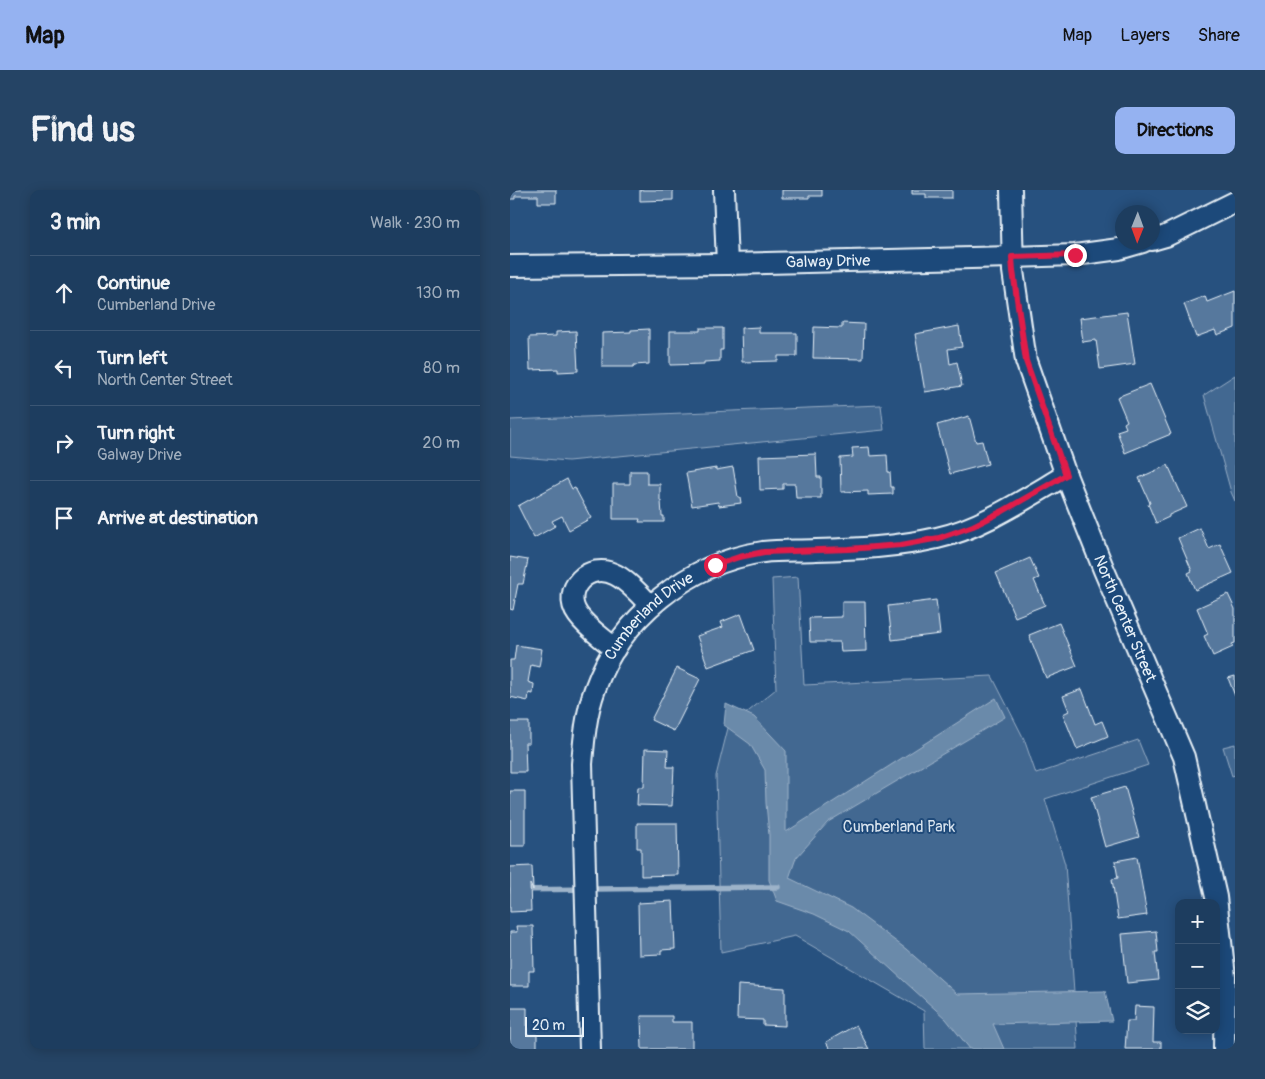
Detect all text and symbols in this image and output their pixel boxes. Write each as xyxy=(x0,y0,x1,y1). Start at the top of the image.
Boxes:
text: Map xyxy=(25,21,65,50)
text: Map xyxy=(1063,24,1092,47)
text: Layers xyxy=(1120,24,1170,47)
text: Share xyxy=(1198,24,1240,47)
button: Directions xyxy=(1115,107,1235,154)
text: Find us xyxy=(30,108,135,152)
north arrow xyxy=(1115,205,1160,250)
text: 3 min xyxy=(50,209,100,236)
text: Walk · 230 m xyxy=(370,213,460,233)
route end xyxy=(1064,244,1087,267)
street label: Galway Drive xyxy=(785,250,871,273)
text: Continue xyxy=(97,271,170,295)
icon: ahead xyxy=(50,279,78,307)
text: 130 m xyxy=(416,283,460,303)
text: Cumberland Drive xyxy=(97,295,215,315)
text: Turn left xyxy=(97,346,167,370)
icon: left xyxy=(50,354,78,382)
text: 80 m xyxy=(423,358,460,378)
text: North Center Street xyxy=(97,370,233,390)
text: Turn right xyxy=(97,421,175,445)
icon: right xyxy=(50,429,78,457)
text: 20 m xyxy=(422,433,460,453)
text: Galway Drive xyxy=(97,445,182,465)
icon: arrive xyxy=(50,504,78,532)
text: Arrive at destination xyxy=(97,506,258,530)
street label: North Center Street xyxy=(1089,552,1161,686)
route start xyxy=(704,554,727,577)
street label: Cumberland Drive xyxy=(600,568,697,664)
park label: Cumberland Park xyxy=(843,817,955,837)
map controls xyxy=(1175,899,1220,1034)
button: + xyxy=(1175,899,1220,944)
button: − xyxy=(1175,944,1220,989)
button: layers xyxy=(1175,989,1220,1034)
scale bar xyxy=(525,1014,584,1037)
text: 20 m xyxy=(532,1017,565,1034)

